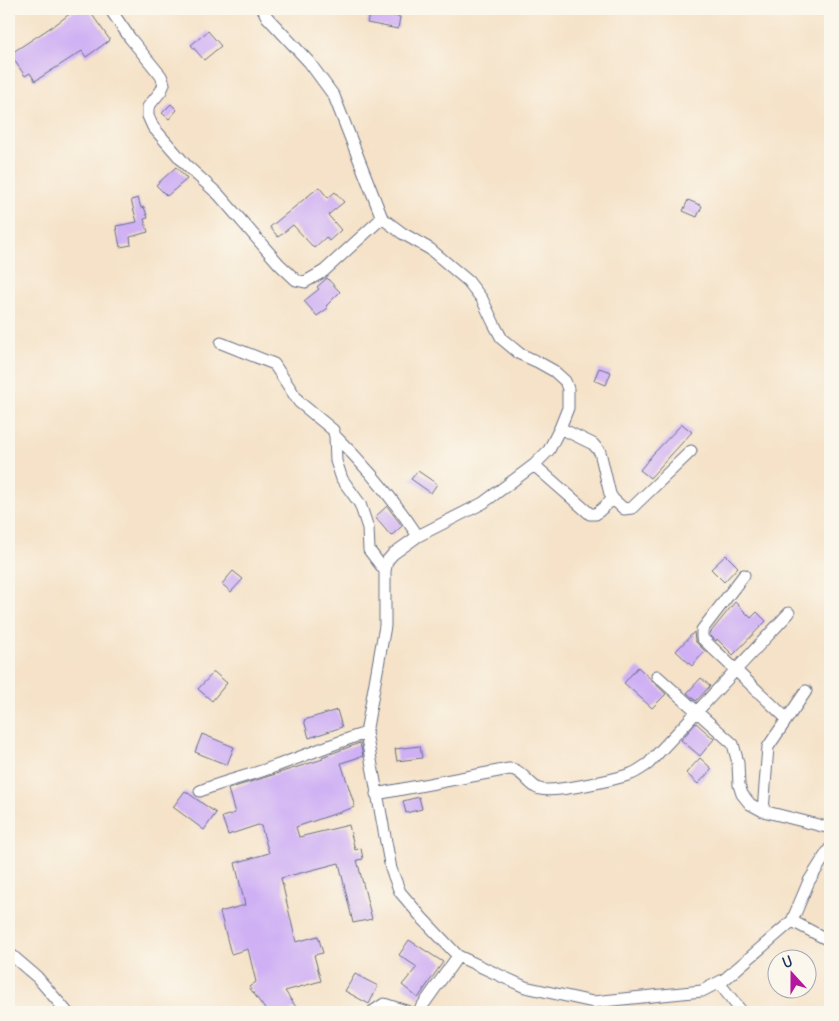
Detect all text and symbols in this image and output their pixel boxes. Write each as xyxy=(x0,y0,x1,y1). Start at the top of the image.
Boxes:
north arrow xyxy=(766,948,816,998)
text: U xyxy=(780,952,795,972)

